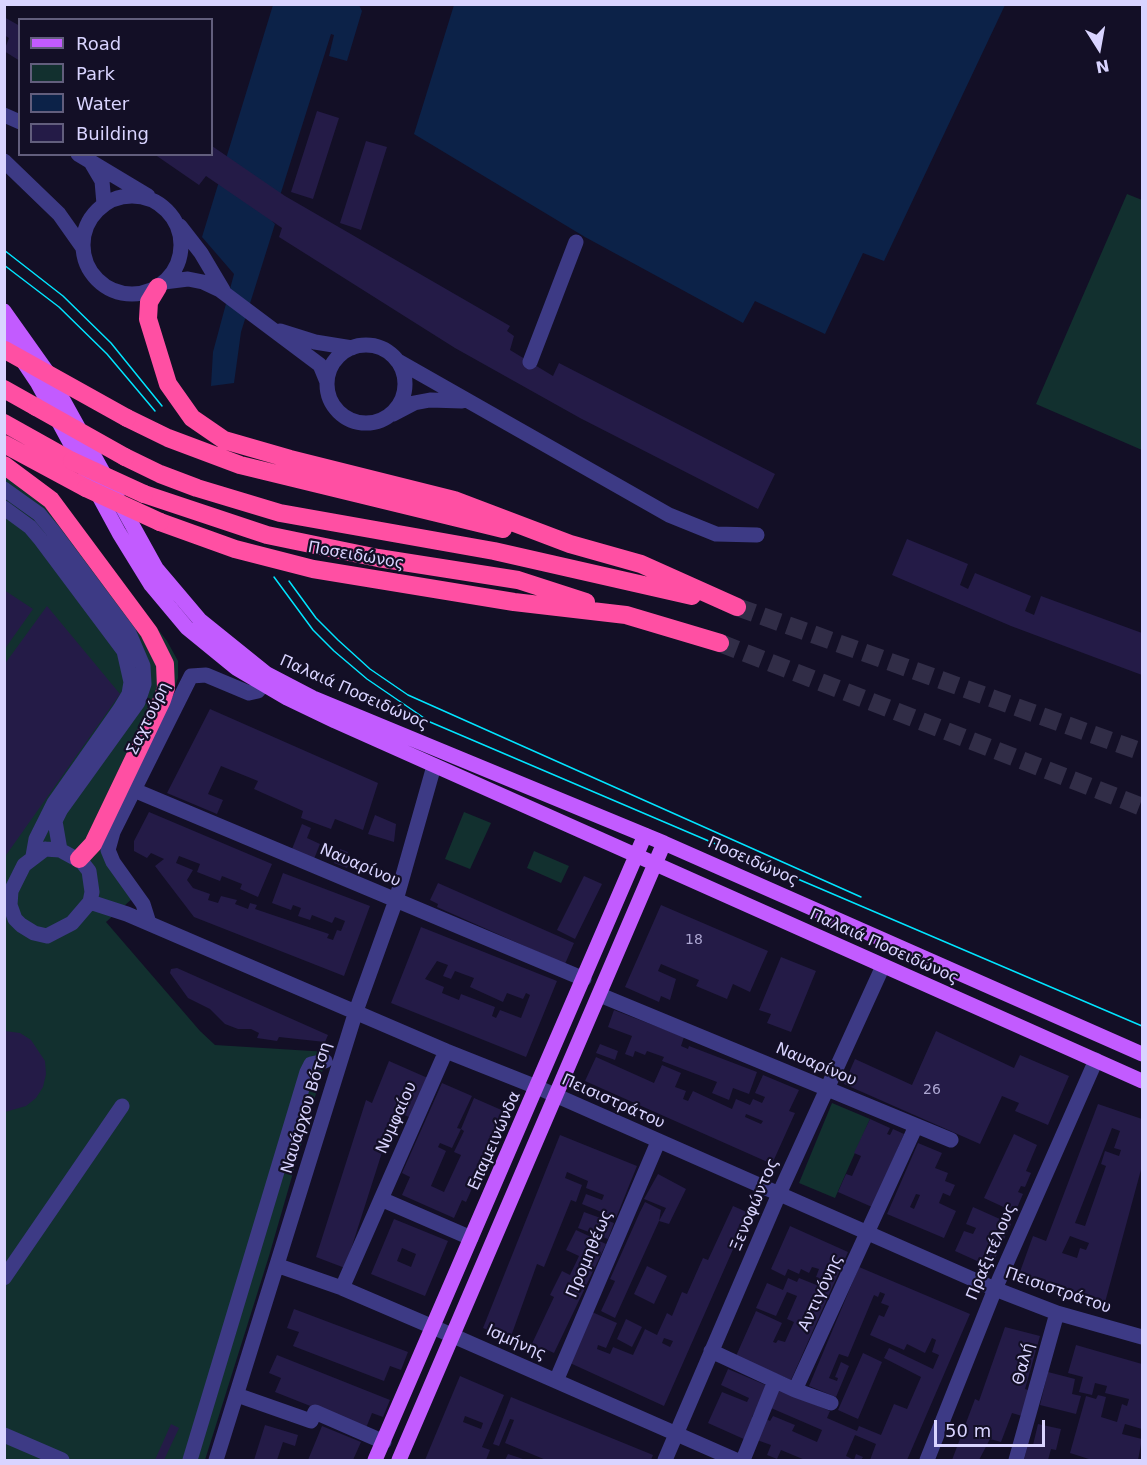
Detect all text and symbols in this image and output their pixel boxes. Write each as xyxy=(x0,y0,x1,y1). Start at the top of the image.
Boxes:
legend xyxy=(18,18,213,156)
north arrow xyxy=(1069,18,1129,78)
text: Road xyxy=(76,33,121,54)
text: N xyxy=(1094,56,1111,77)
text: Park xyxy=(76,63,115,84)
text: Water xyxy=(76,93,129,114)
text: Building xyxy=(76,123,149,144)
street label: Ποσειδώνος xyxy=(306,538,406,574)
street label: Παλαιά Ποσειδώνος xyxy=(277,651,431,735)
street label: Σαχτούρη xyxy=(123,679,175,759)
street label: Ποσειδώνος xyxy=(705,833,801,891)
street label: Ναυαρίνου xyxy=(317,840,403,892)
street label: Παλαιά Ποσειδώνος xyxy=(807,905,961,989)
house number: 18 xyxy=(685,932,703,948)
street label: Ναυαρίνου xyxy=(773,1039,859,1091)
street label: Ναυάρχου Βότση xyxy=(278,1040,336,1176)
street label: Πεισιστράτου xyxy=(558,1071,668,1133)
street label: Νυμφαίου xyxy=(373,1079,421,1157)
house number: 26 xyxy=(923,1082,941,1098)
street label: Επαμεινώνδα xyxy=(465,1089,525,1193)
street label: Ξενοφώντος xyxy=(727,1156,783,1254)
street label: Πραξιτέλους xyxy=(963,1201,1021,1303)
street label: Προμηθέως xyxy=(563,1207,617,1301)
street label: Αντιγόνης xyxy=(795,1251,847,1335)
street label: Πεισιστράτου xyxy=(1002,1264,1114,1318)
street label: Ισμήνης xyxy=(483,1321,549,1365)
street label: Θαλή xyxy=(1009,1341,1039,1387)
scale bar xyxy=(937,1408,1048,1446)
text: 50 m xyxy=(945,1420,991,1441)

